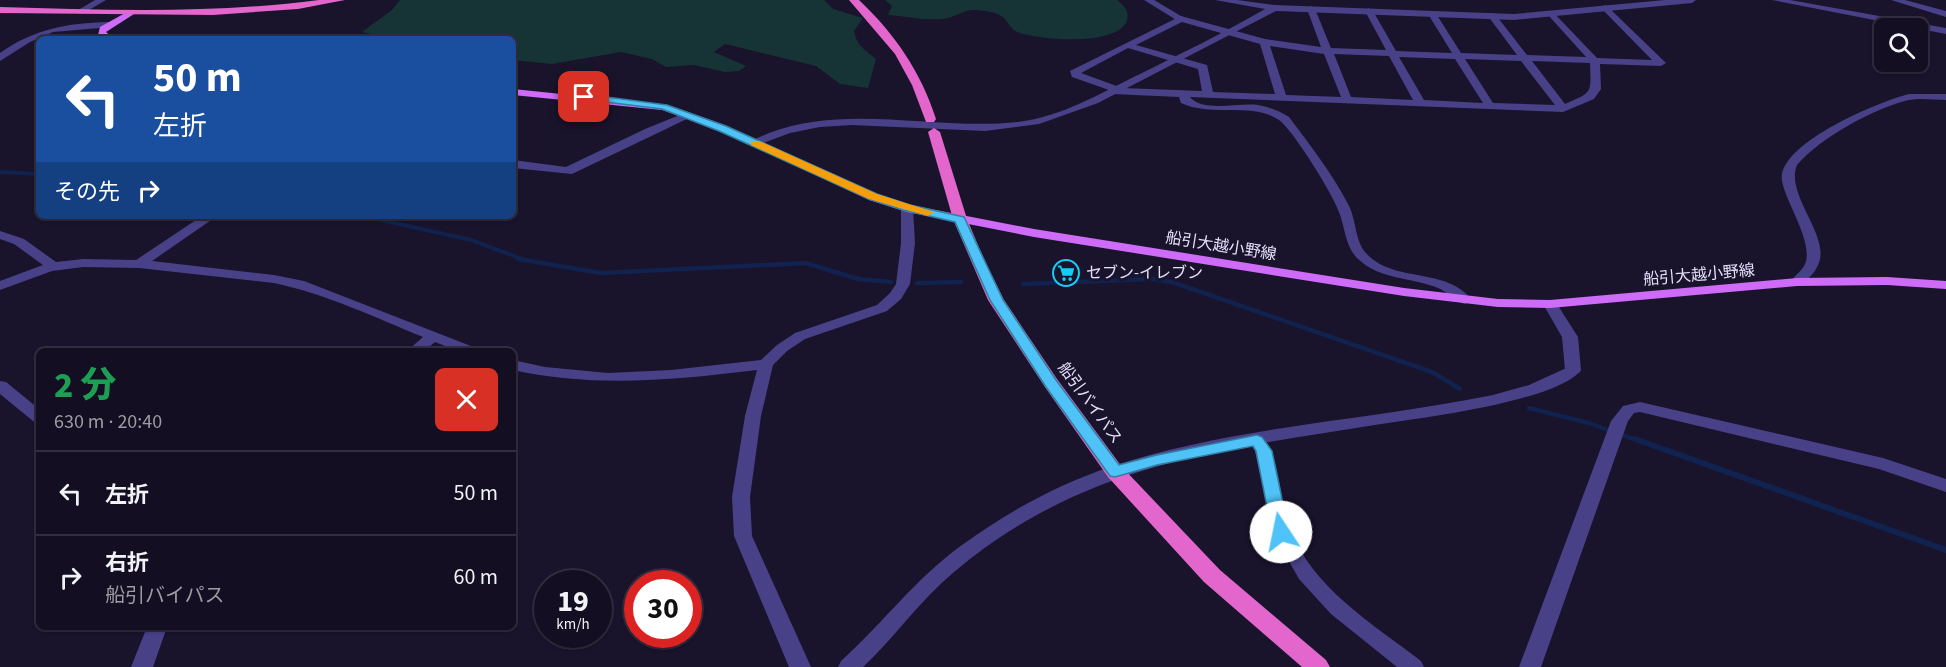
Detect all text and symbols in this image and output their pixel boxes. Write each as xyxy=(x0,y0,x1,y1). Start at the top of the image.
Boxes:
map controls xyxy=(1874,18,1928,72)
button: search xyxy=(1874,18,1928,72)
text: 50 m xyxy=(153,48,242,108)
icon: left xyxy=(54,60,132,138)
pin xyxy=(558,71,609,122)
icon: arrive xyxy=(567,80,600,113)
text: 左折 xyxy=(153,107,207,146)
icon: right xyxy=(132,174,165,207)
text: その先 xyxy=(54,176,120,208)
street label: 船引大越小野線 xyxy=(1164,226,1278,266)
supermarket icon: セブン-イレブン xyxy=(1051,258,1081,288)
street label: 船引大越小野線 xyxy=(1642,259,1756,291)
place label: セブン-イレブン xyxy=(1086,262,1203,284)
street label: 船引バイパス xyxy=(1053,358,1127,448)
text: 2 分 xyxy=(54,360,116,411)
button: close xyxy=(435,368,498,431)
text: 630 m · 20:40 xyxy=(54,408,162,436)
icon: left xyxy=(54,477,87,510)
text: 50 m xyxy=(453,477,498,509)
text: 左折 xyxy=(105,479,149,511)
position arrow xyxy=(1249,500,1313,564)
text: 右折 xyxy=(105,547,149,579)
icon: right xyxy=(54,561,87,594)
text: 60 m xyxy=(453,561,498,593)
speed limit sign: 30 xyxy=(624,570,702,648)
text: 19 xyxy=(557,580,589,623)
text: 船引バイパス xyxy=(105,582,225,610)
text: km/h xyxy=(556,614,590,635)

